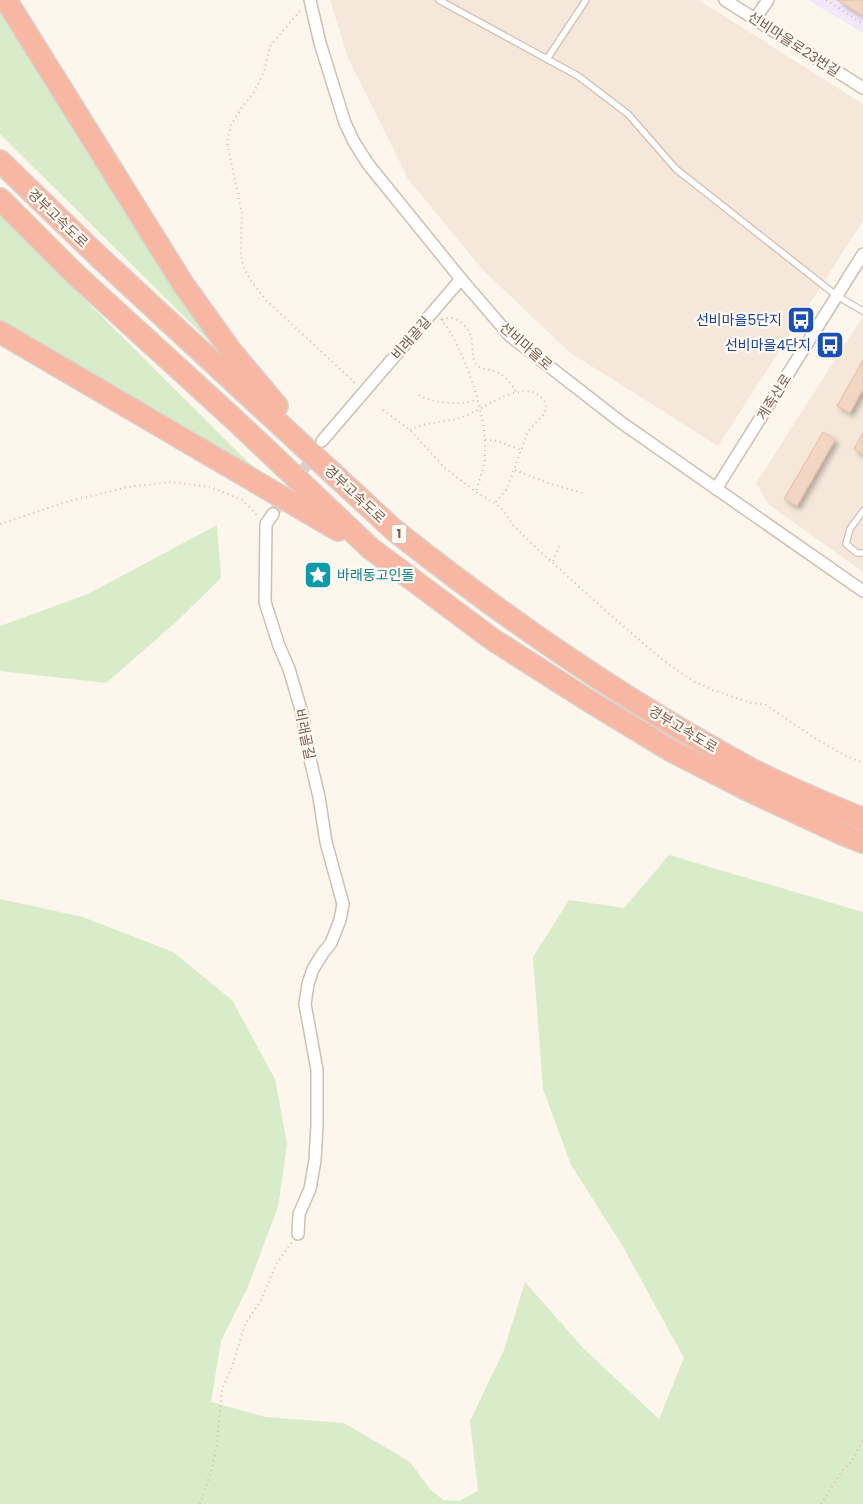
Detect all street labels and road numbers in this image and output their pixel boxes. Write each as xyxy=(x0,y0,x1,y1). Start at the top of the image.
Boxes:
street label: 선비마을로23번길 xyxy=(744,7,844,81)
street label: 경부고속도로 xyxy=(23,184,93,252)
street label: 비래골길 xyxy=(387,312,435,364)
street label: 선비마을로 xyxy=(495,317,557,375)
street label: 계족산로 xyxy=(752,370,796,424)
street label: 경부고속도로 xyxy=(320,460,390,528)
road number: 1 xyxy=(392,524,406,544)
street label: 경부고속도로 xyxy=(645,701,721,758)
street label: 비래골길 xyxy=(290,707,320,761)

